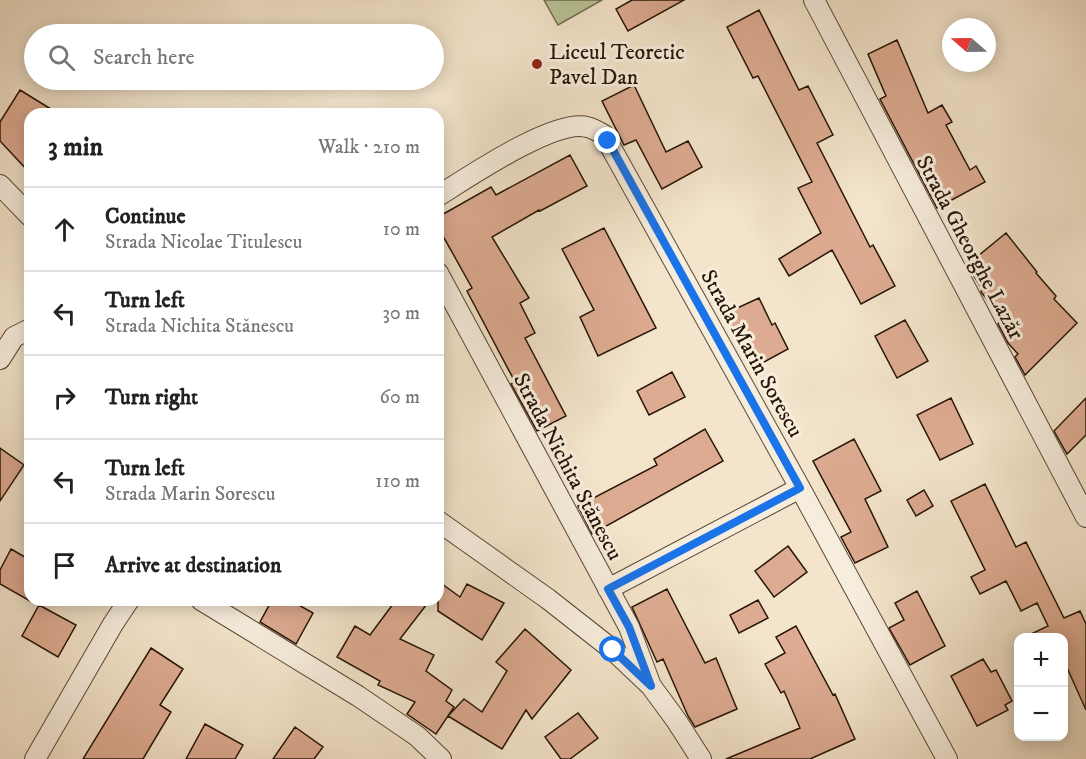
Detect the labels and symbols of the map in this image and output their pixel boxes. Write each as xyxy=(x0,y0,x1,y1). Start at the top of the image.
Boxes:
north arrow xyxy=(942,18,996,72)
place label: Liceul Teoretic Pavel Dan xyxy=(549,39,685,91)
marker: Liceul Teoretic Pavel Dan xyxy=(530,57,544,71)
route end xyxy=(594,127,620,153)
street label: Strada Gheorghe Lazăr xyxy=(910,151,1030,345)
street label: Strada Marin Sorescu xyxy=(694,265,809,442)
street label: Strada Nichita Stănescu xyxy=(507,369,628,565)
route start xyxy=(599,636,625,662)

